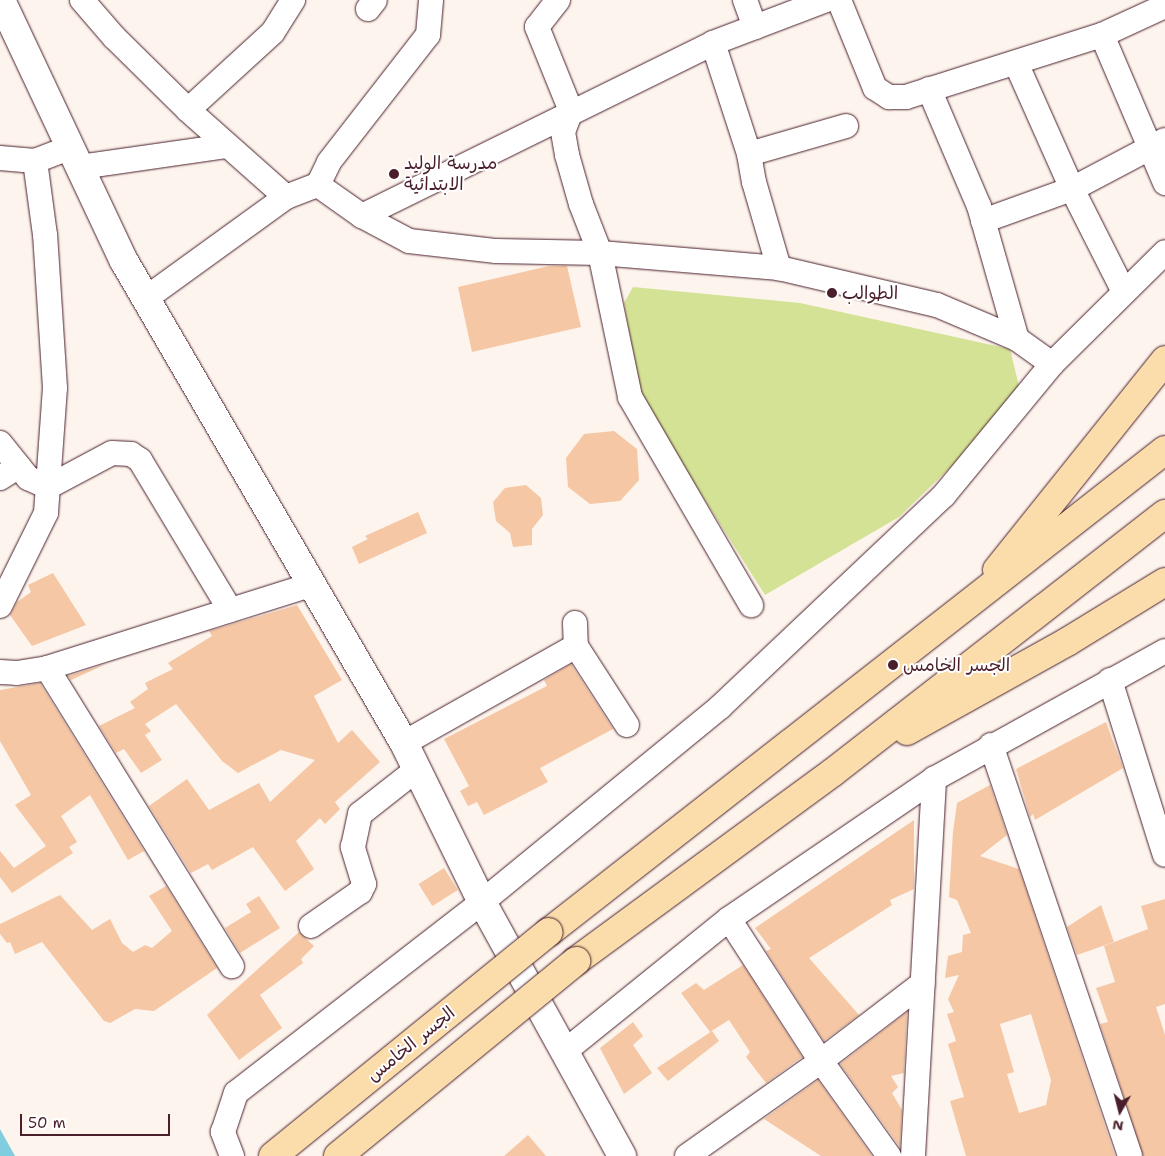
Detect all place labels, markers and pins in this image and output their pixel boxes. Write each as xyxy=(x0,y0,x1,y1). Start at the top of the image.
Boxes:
place label: مدرسة الوليد الابتدائية xyxy=(404,153,497,195)
marker: مدرسة الوليد الابتدائية xyxy=(388,168,400,180)
place label: الطوالب xyxy=(842,282,898,304)
marker: الطوالب xyxy=(826,287,838,299)
place label: الجسر الخامس xyxy=(903,654,1010,676)
marker: الجسر الخامس xyxy=(887,659,899,671)

